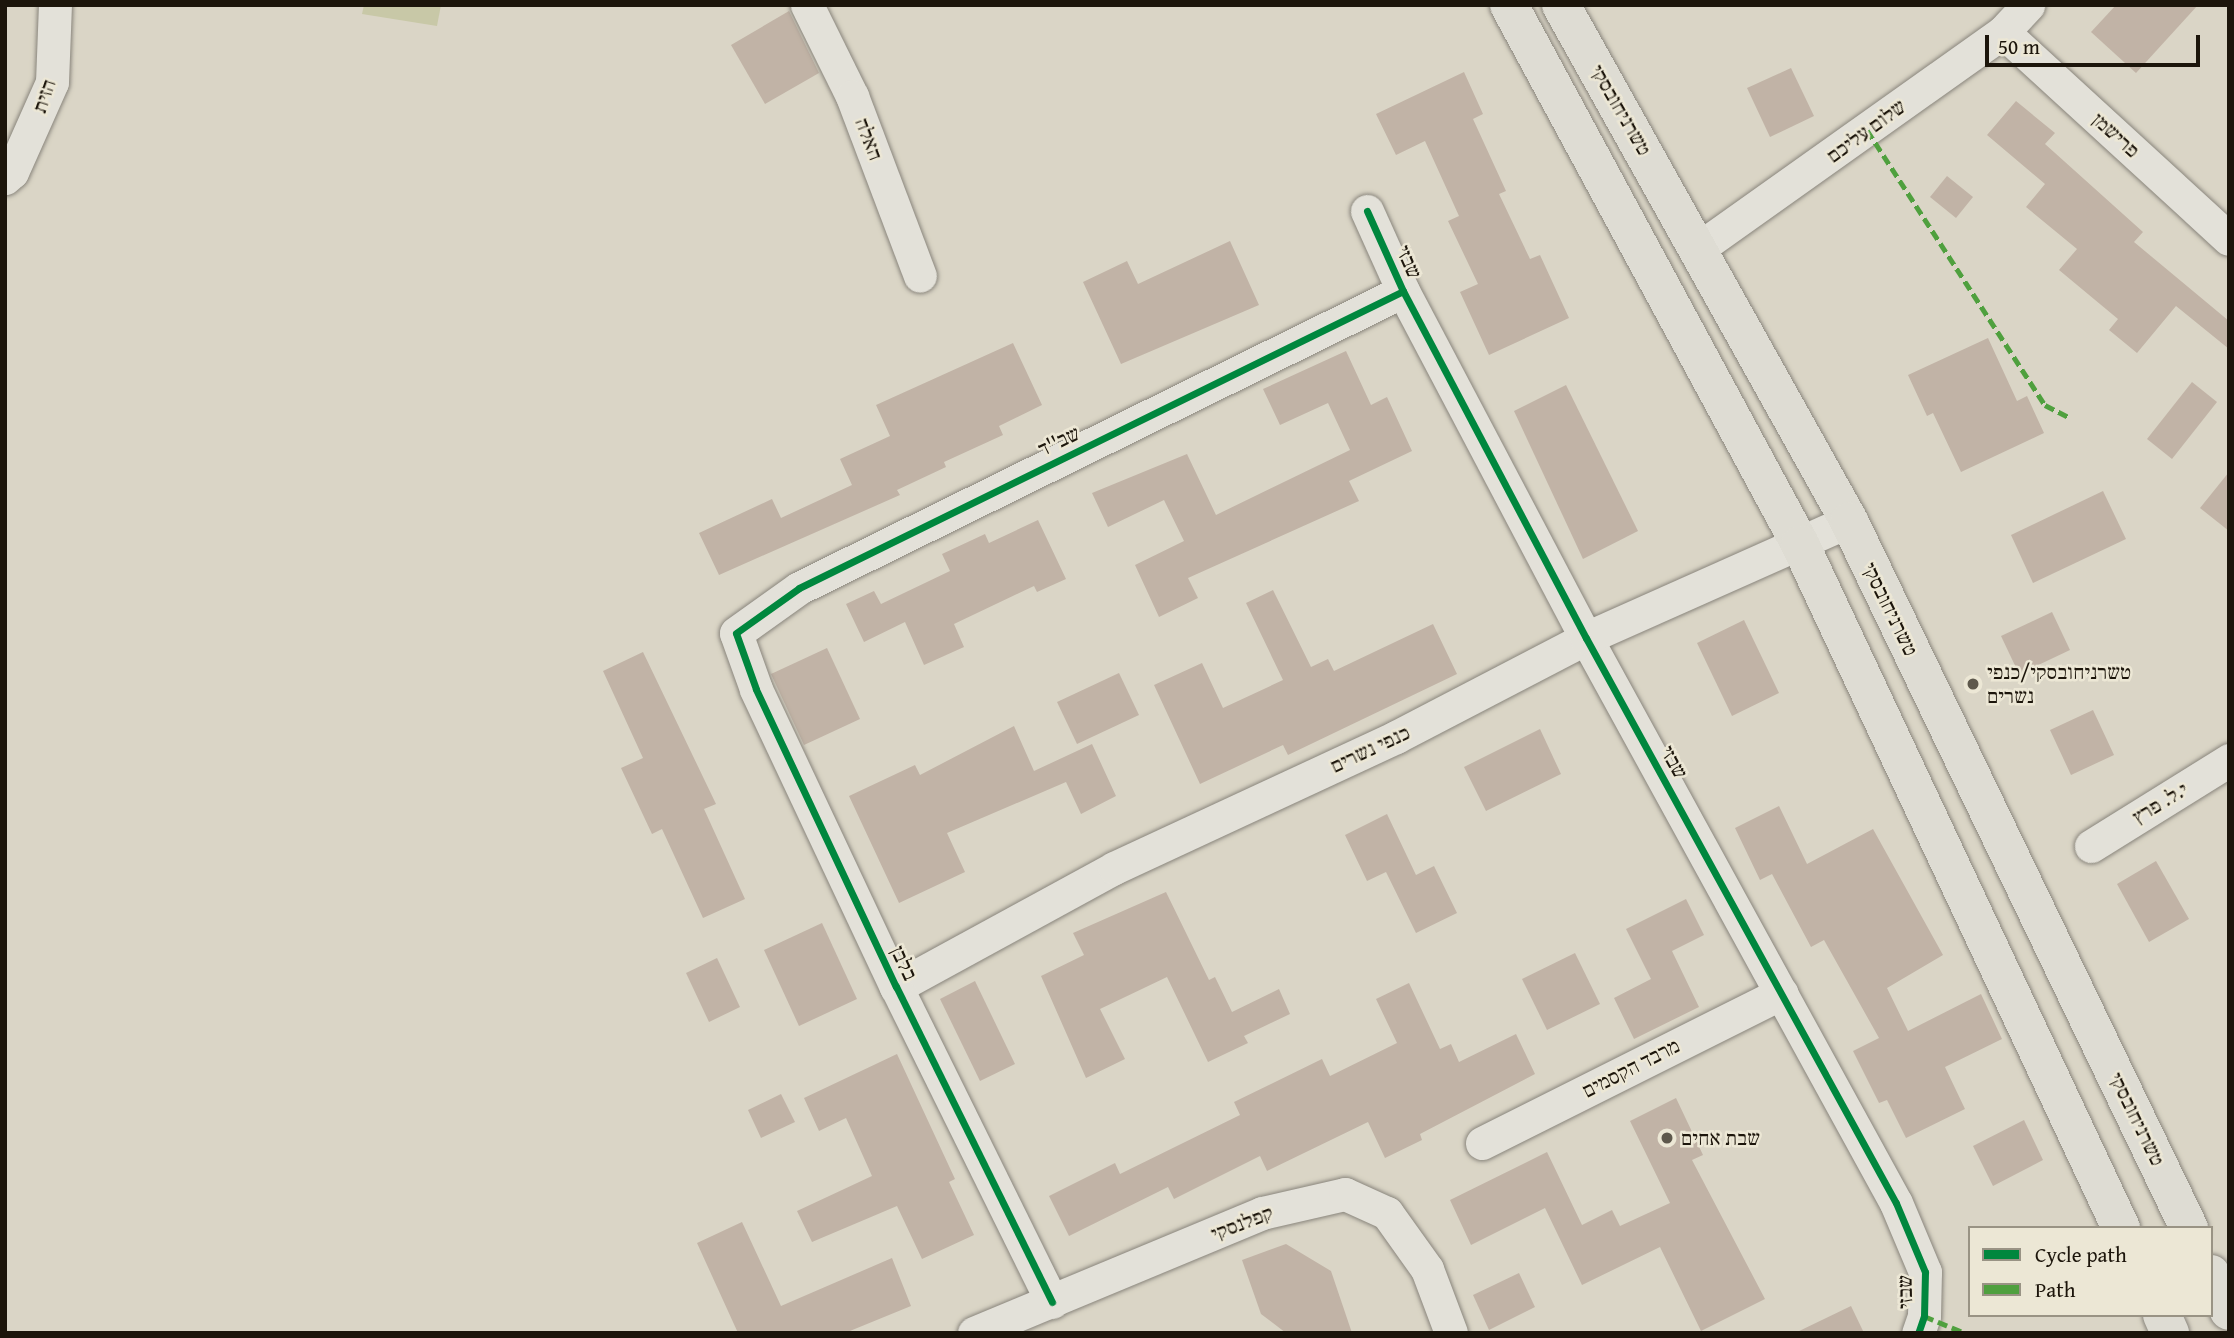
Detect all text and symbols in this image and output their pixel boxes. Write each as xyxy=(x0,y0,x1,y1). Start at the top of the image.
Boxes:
scale bar xyxy=(1989,21,2204,65)
text: 50 m xyxy=(1998,31,2040,62)
street label: טשרניחובסקי xyxy=(1585,60,1657,160)
street label: הזית xyxy=(27,76,61,116)
street label: שלום עליכם xyxy=(1821,94,1911,168)
street label: פרישמן xyxy=(2087,107,2145,163)
street label: האלה xyxy=(849,114,889,164)
street label: שבזי xyxy=(1391,241,1427,283)
street label: שב''ד xyxy=(1034,420,1084,462)
street label: טשרניחובסקי xyxy=(1857,558,1923,660)
place label: טשרניחובסקי/כנפי נשרים xyxy=(1987,659,2131,709)
marker: טשרניחובסקי/כנפי נשרים xyxy=(1965,676,1981,692)
street label: כנפי נשרים xyxy=(1326,720,1414,778)
street label: שבזי xyxy=(1655,741,1693,783)
street label: י.ל. פרץ xyxy=(2128,777,2192,829)
street label: בלבן xyxy=(885,942,923,984)
street label: מרבד הקסמים xyxy=(1578,1033,1684,1103)
street label: טשרניחובסקי xyxy=(2104,1068,2170,1170)
place label: שבת אחים xyxy=(1681,1125,1760,1151)
marker: שבת אחים xyxy=(1659,1130,1675,1146)
street label: קפלנסקי xyxy=(1207,1200,1277,1246)
legend xyxy=(1968,1226,2213,1317)
text: Cycle path xyxy=(2035,1239,2127,1270)
text: Path xyxy=(2035,1274,2075,1305)
street label: שבזי xyxy=(1892,1275,1918,1309)

